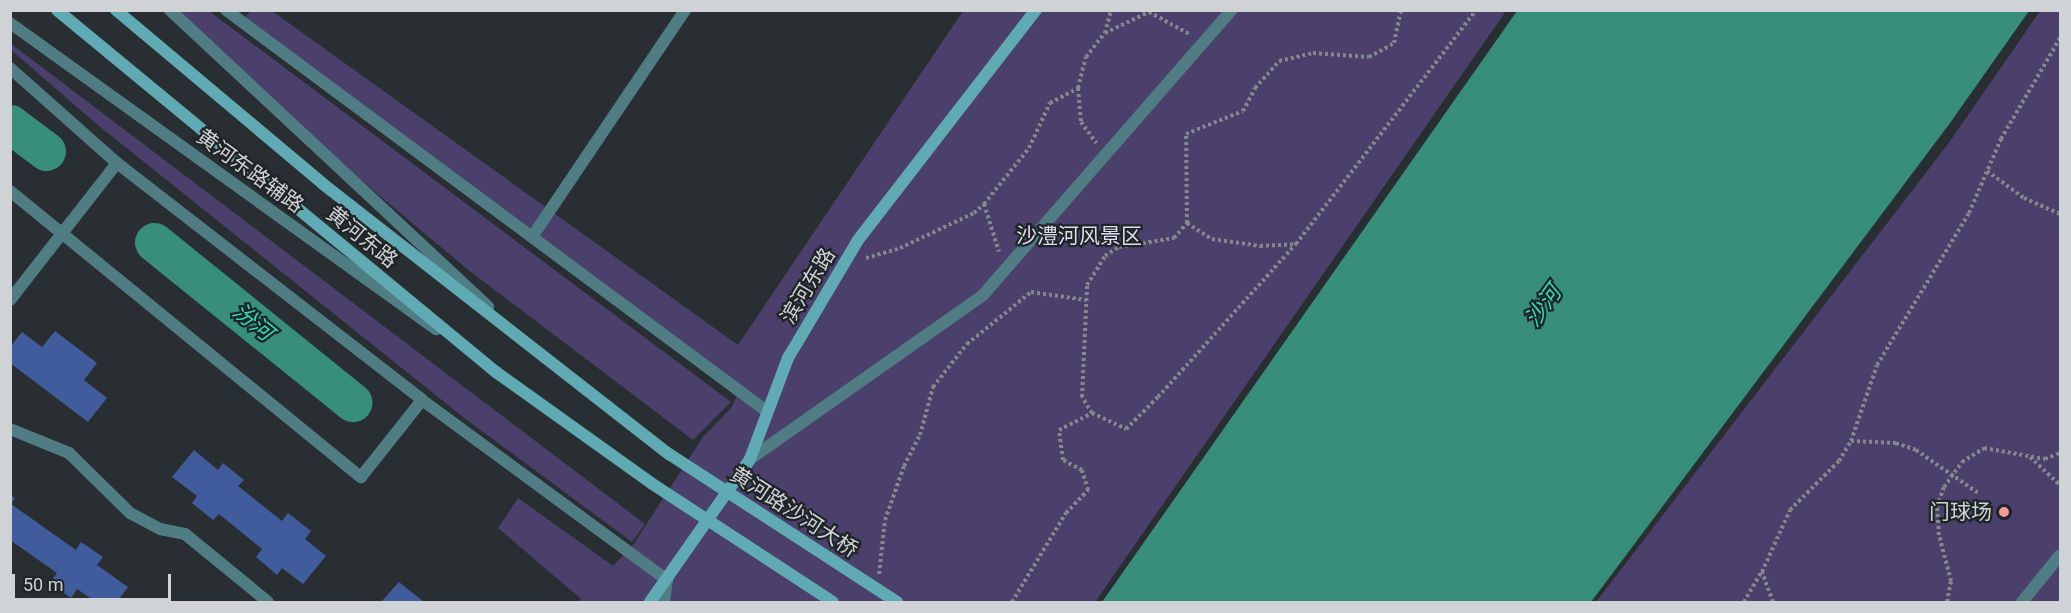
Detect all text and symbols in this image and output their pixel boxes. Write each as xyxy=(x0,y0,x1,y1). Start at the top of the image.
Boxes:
street label: 黄河东路辅路 xyxy=(192,124,308,218)
street label: 黄河东路 xyxy=(321,201,403,273)
park label: 沙澧河风景区 xyxy=(1016,223,1142,249)
street label: 滨河东路 xyxy=(776,244,840,328)
water label: 沙河 xyxy=(1519,280,1567,332)
water label: 汾河 xyxy=(228,298,278,346)
street label: 黄河路沙河大桥 xyxy=(725,461,863,563)
place label: 门球场 xyxy=(1929,499,1992,525)
marker: 门球场 xyxy=(1997,505,2011,519)
scale bar xyxy=(15,562,174,600)
text: 50 m xyxy=(23,574,63,595)

